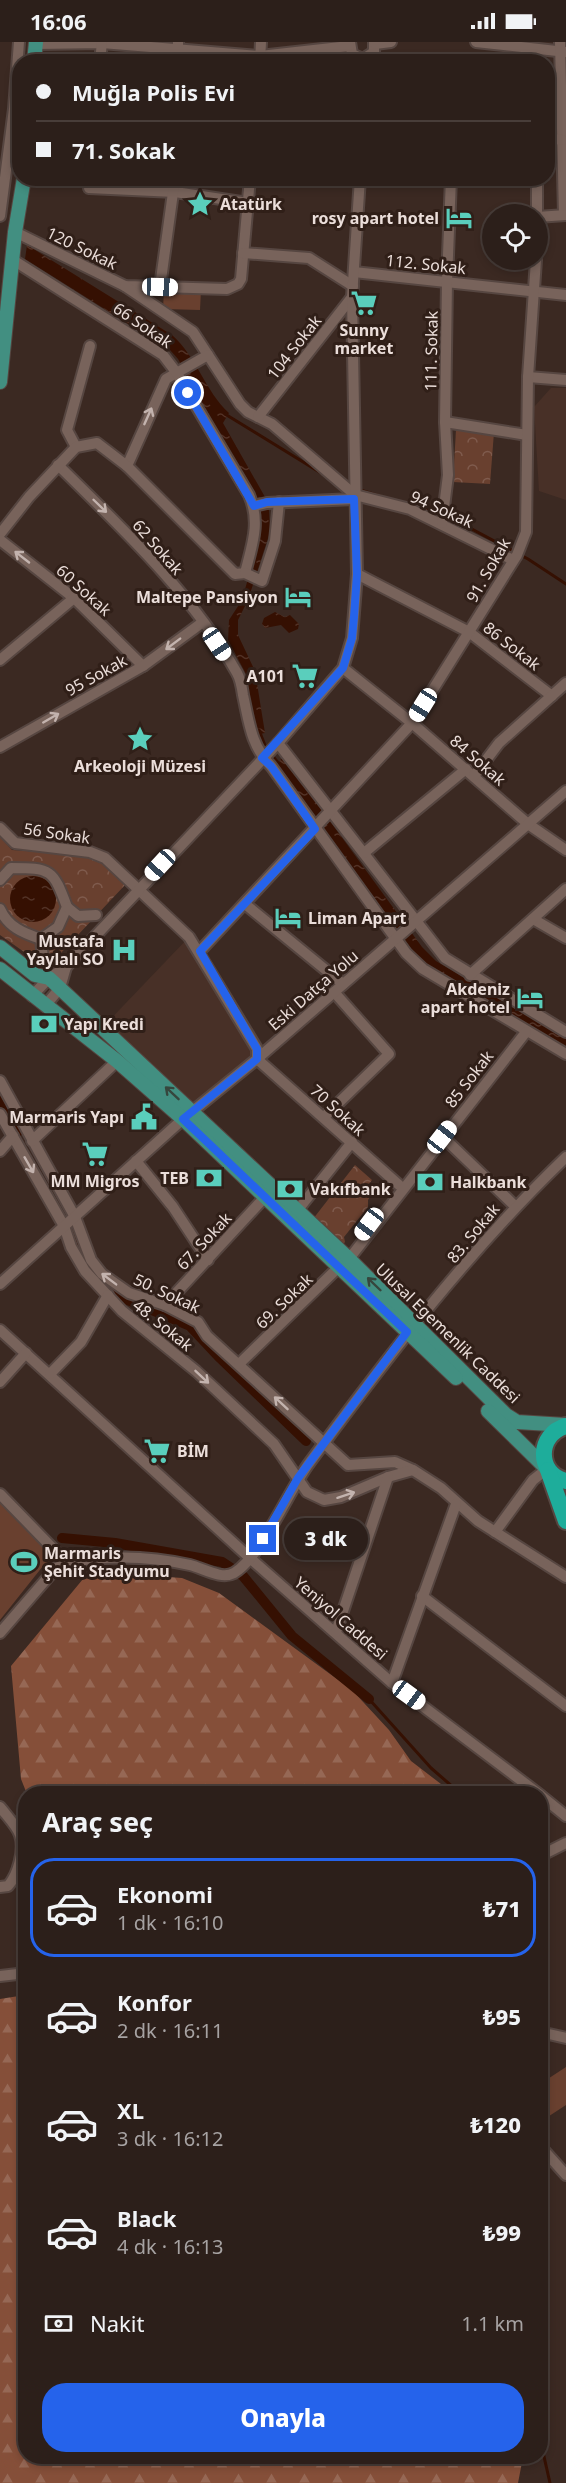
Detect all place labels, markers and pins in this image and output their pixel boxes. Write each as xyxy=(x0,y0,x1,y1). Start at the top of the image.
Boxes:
place icon: Atatürk xyxy=(185,189,215,219)
place label: Atatürk xyxy=(220,193,282,215)
hotel icon: rosy apart hotel xyxy=(444,203,474,233)
place label: rosy apart hotel xyxy=(312,207,439,229)
supermarket icon: Sunny market xyxy=(349,288,379,318)
place label: Sunny market xyxy=(335,319,393,359)
hotel icon: Maltepe Pansiyon xyxy=(283,582,313,612)
place label: Maltepe Pansiyon xyxy=(136,586,278,608)
supermarket icon: A101 xyxy=(290,661,320,691)
place label: A101 xyxy=(246,665,285,687)
place icon: Arkeoloji Müzesi xyxy=(125,724,155,754)
place label: Arkeoloji Müzesi xyxy=(74,755,206,777)
hotel icon: Liman Apart xyxy=(273,903,303,933)
place label: Liman Apart xyxy=(308,907,406,929)
place label: Mustafa Yaylalı SO xyxy=(27,930,104,970)
hospital icon: Mustafa Yaylalı SO xyxy=(109,935,139,965)
place label: Akdeniz apart hotel xyxy=(421,978,510,1018)
hotel icon: Akdeniz apart hotel xyxy=(515,983,545,1013)
bank icon: Yapı Kredi xyxy=(29,1009,59,1039)
place label: Yapı Kredi xyxy=(64,1013,144,1035)
public building icon: Marmaris Yapı xyxy=(129,1102,159,1132)
place label: Marmaris Yapı xyxy=(9,1106,124,1128)
supermarket icon: MM Migros xyxy=(80,1139,110,1169)
bank icon: TEB xyxy=(194,1163,224,1193)
place label: TEB xyxy=(160,1167,189,1189)
bank icon: Halkbank xyxy=(415,1167,445,1197)
place label: MM Migros xyxy=(50,1170,140,1192)
place label: Halkbank xyxy=(450,1171,527,1193)
bank icon: Vakıfbank xyxy=(275,1174,305,1204)
place label: Vakıfbank xyxy=(310,1178,391,1200)
supermarket icon: BİM xyxy=(142,1436,172,1466)
place label: BİM xyxy=(177,1440,209,1462)
place label: Marmaris Şehit Stadyumu xyxy=(44,1542,170,1582)
sports icon: Marmaris Şehit Stadyumu xyxy=(9,1547,39,1577)

